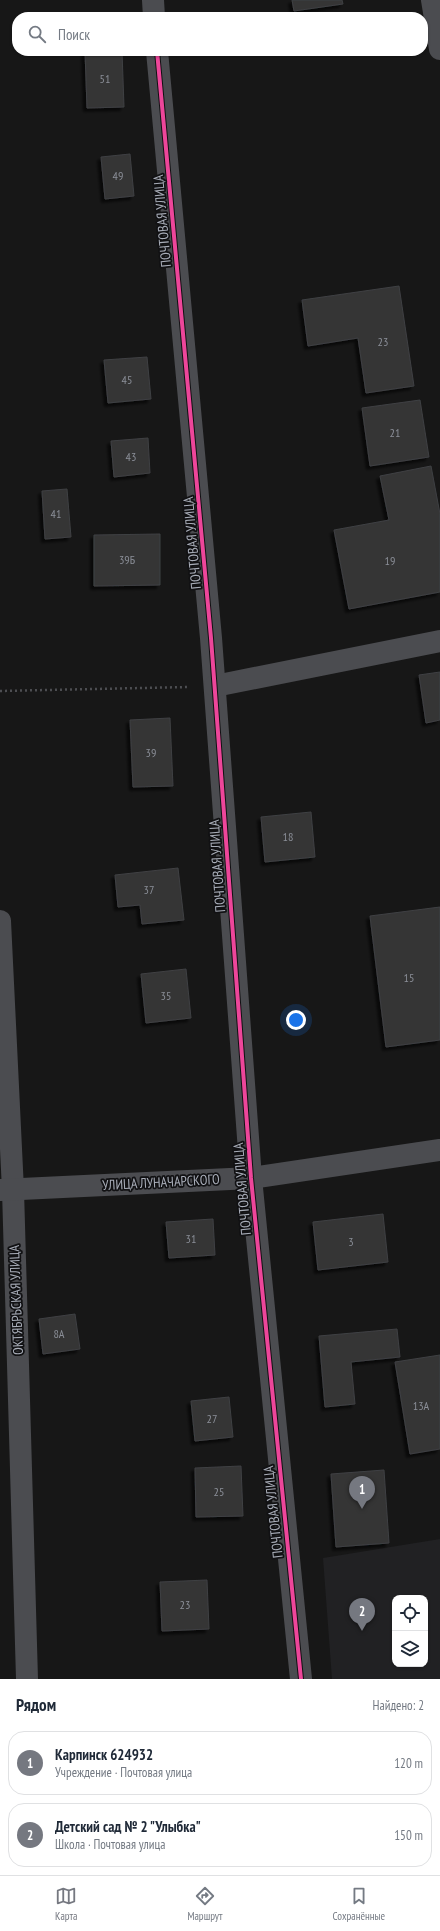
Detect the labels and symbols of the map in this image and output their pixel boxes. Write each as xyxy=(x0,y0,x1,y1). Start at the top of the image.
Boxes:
house number: 51 xyxy=(100,71,110,86)
house number: 49 xyxy=(113,168,123,183)
street label: ПОЧТОВАЯ УЛИЦА xyxy=(149,174,175,268)
house number: 23 xyxy=(378,334,388,349)
house number: 45 xyxy=(122,372,132,387)
house number: 21 xyxy=(390,425,400,440)
house number: 43 xyxy=(126,449,136,464)
street label: ПОЧТОВАЯ УЛИЦА xyxy=(179,496,205,590)
house number: 41 xyxy=(51,506,61,521)
house number: 39Б xyxy=(119,552,135,567)
house number: 19 xyxy=(385,553,395,568)
house number: 39 xyxy=(146,745,156,760)
street label: ПОЧТОВАЯ УЛИЦА xyxy=(205,819,229,913)
house number: 18 xyxy=(283,829,293,844)
house number: 37 xyxy=(144,882,154,897)
house number: 15 xyxy=(404,970,414,985)
house number: 35 xyxy=(161,988,171,1003)
your location xyxy=(286,1010,306,1030)
street label: ПОЧТОВАЯ УЛИЦА xyxy=(229,1142,255,1236)
street label: УЛИЦА ЛУНАЧАРСКОГО xyxy=(102,1170,221,1194)
house number: 31 xyxy=(186,1231,196,1246)
house number: 3 xyxy=(348,1234,354,1249)
street label: ОКТЯБРЬСКАЯ УЛИЦА xyxy=(5,1244,27,1355)
house number: 8А xyxy=(53,1326,65,1341)
house number: 13А xyxy=(413,1398,430,1413)
house number: 27 xyxy=(207,1411,217,1426)
street label: ПОЧТОВАЯ УЛИЦА xyxy=(259,1465,287,1559)
pin: 1 xyxy=(349,1476,375,1509)
house number: 25 xyxy=(214,1484,224,1499)
house number: 23 xyxy=(180,1597,190,1612)
pin: 2 xyxy=(349,1598,375,1631)

